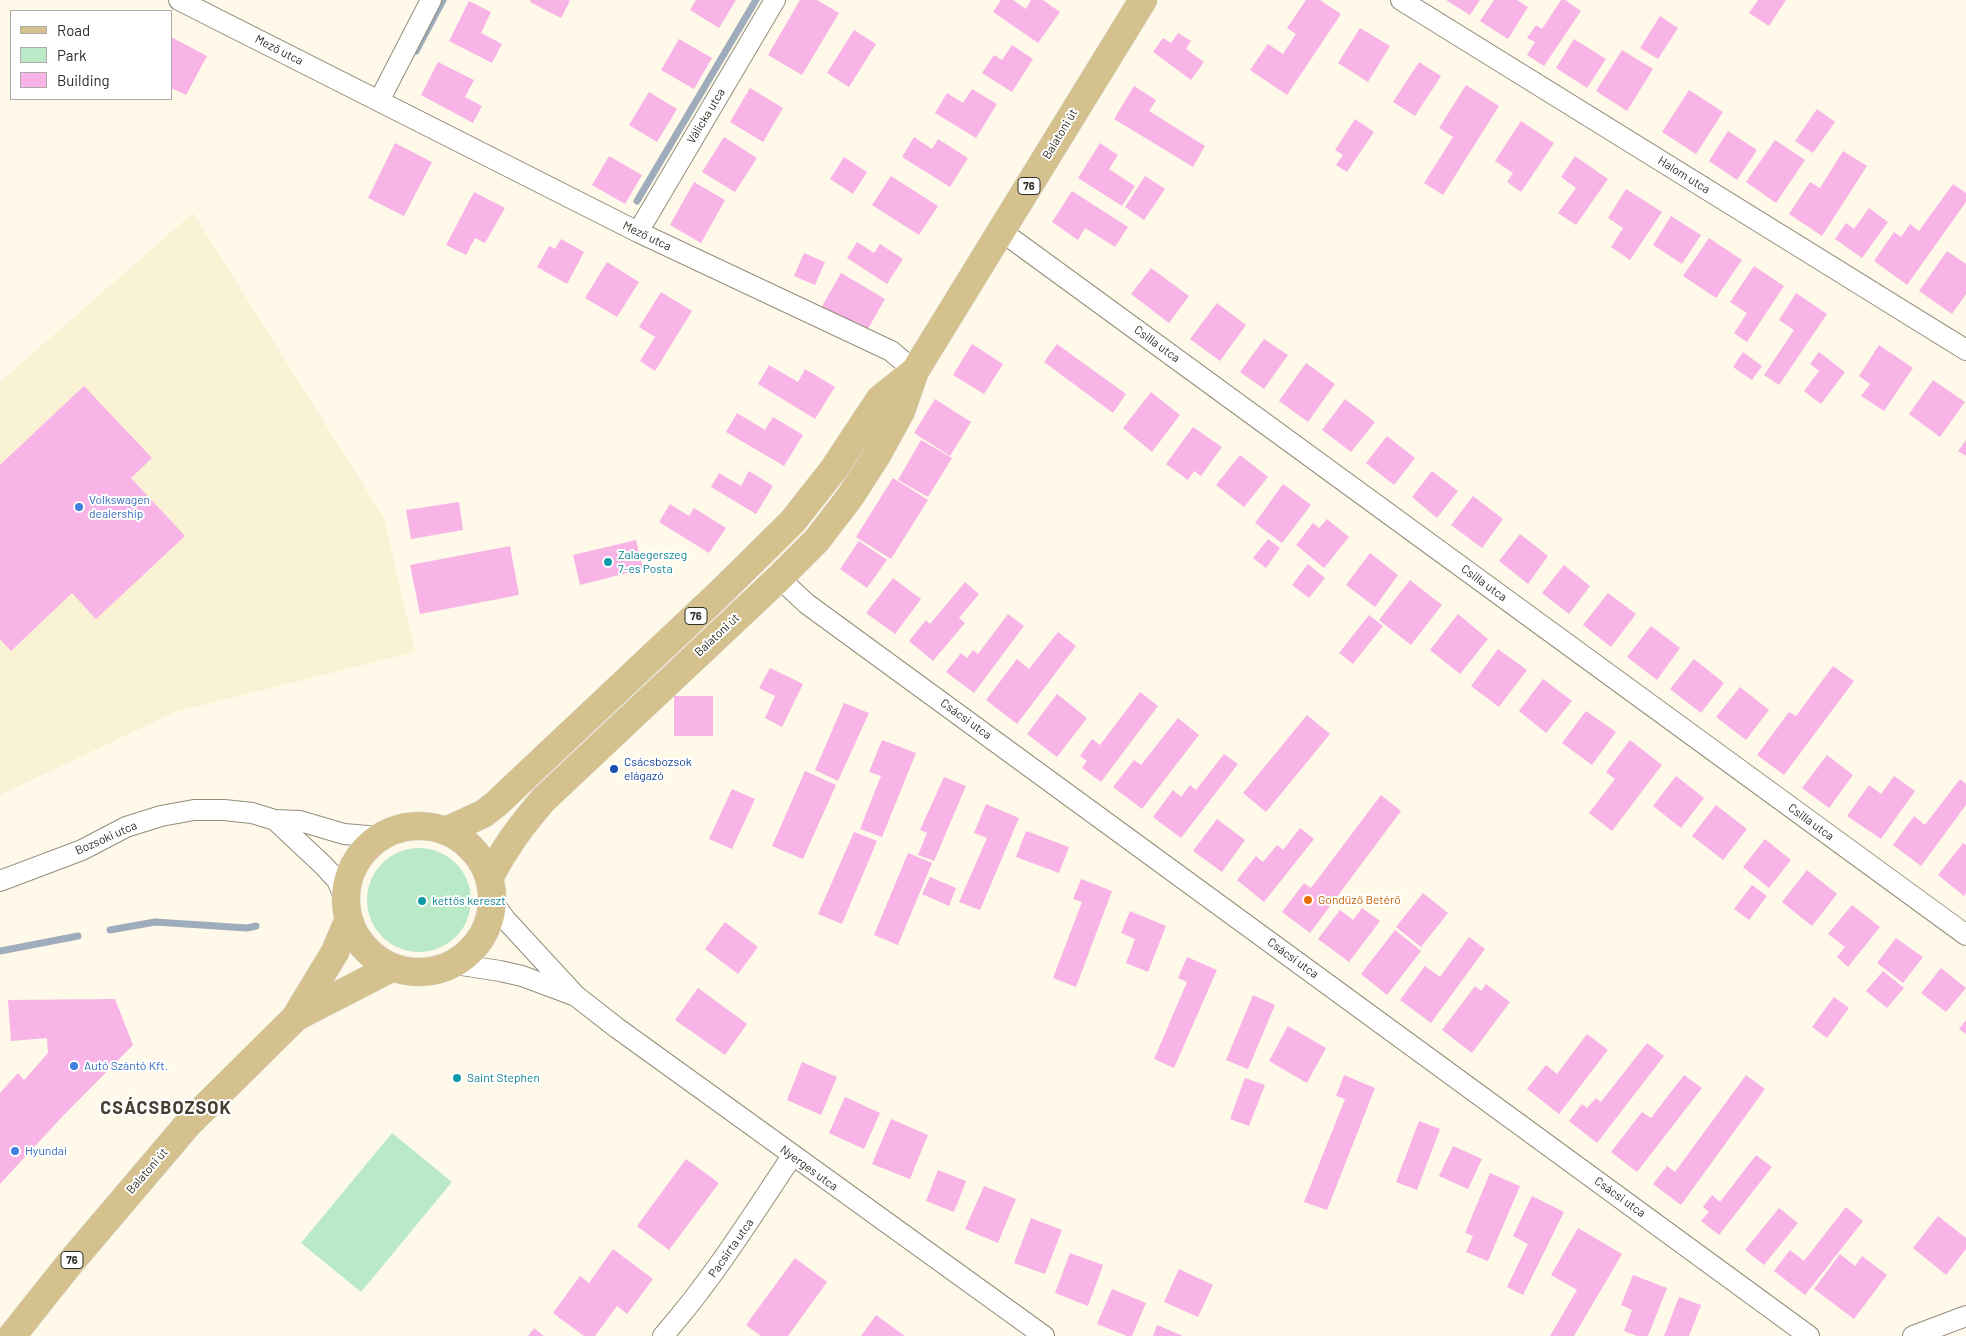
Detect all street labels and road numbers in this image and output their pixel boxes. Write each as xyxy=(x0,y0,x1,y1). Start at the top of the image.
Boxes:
street label: Mező utca xyxy=(253,32,305,68)
street label: Válicka utca xyxy=(684,86,728,146)
street label: Balatoni út xyxy=(1039,106,1081,162)
street label: Halom utca xyxy=(1655,153,1713,197)
road number: 76 xyxy=(1018,178,1040,195)
street label: Mező utca xyxy=(620,218,674,254)
street label: Csilla utca xyxy=(1131,323,1183,365)
street label: Csilla utca xyxy=(1458,562,1510,604)
road number: 76 xyxy=(685,608,707,624)
street label: Balatoni út xyxy=(692,611,742,659)
street label: Csácsi utca xyxy=(938,696,994,742)
street label: Csilla utca xyxy=(1785,801,1837,843)
street label: Bozsoki utca xyxy=(73,818,139,858)
street label: Csácsi utca xyxy=(1265,935,1321,981)
street label: Nyerges utca xyxy=(777,1142,841,1194)
street label: Balatoni út xyxy=(123,1145,171,1197)
street label: Csácsi utca xyxy=(1592,1174,1648,1220)
street label: Pacsirta utca xyxy=(705,1216,757,1280)
road number: 76 xyxy=(61,1252,83,1268)

